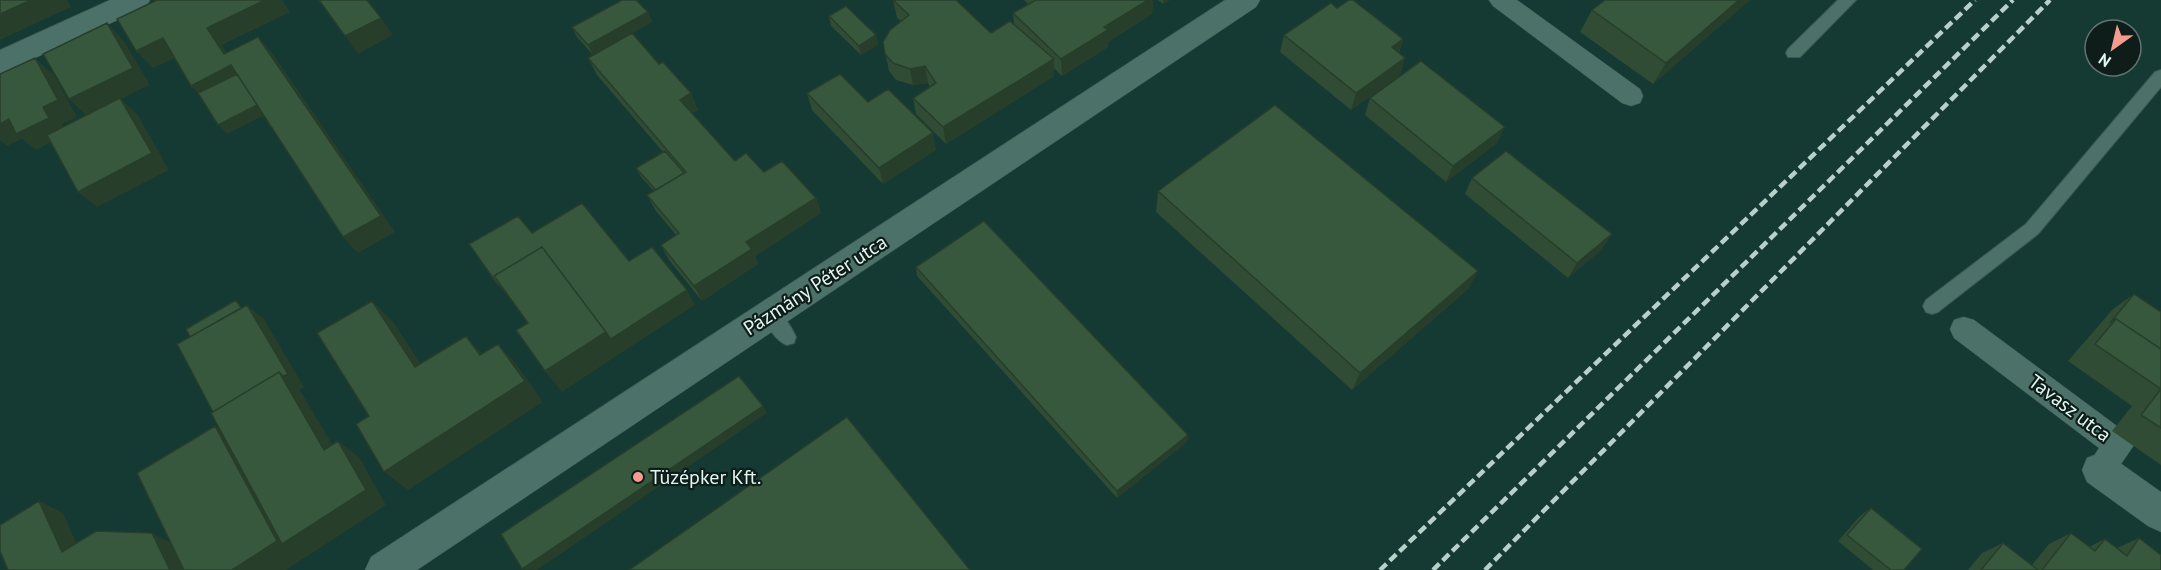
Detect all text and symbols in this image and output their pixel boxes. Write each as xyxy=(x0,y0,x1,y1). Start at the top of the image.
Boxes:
north arrow xyxy=(2083,18,2143,78)
text: N xyxy=(2095,49,2115,72)
street label: Pázmány Péter utca xyxy=(738,229,892,341)
street label: Tavasz utca xyxy=(2023,368,2117,448)
place label: Tüzépker Kft. xyxy=(650,464,761,490)
marker: Tüzépker Kft. xyxy=(631,470,645,484)

